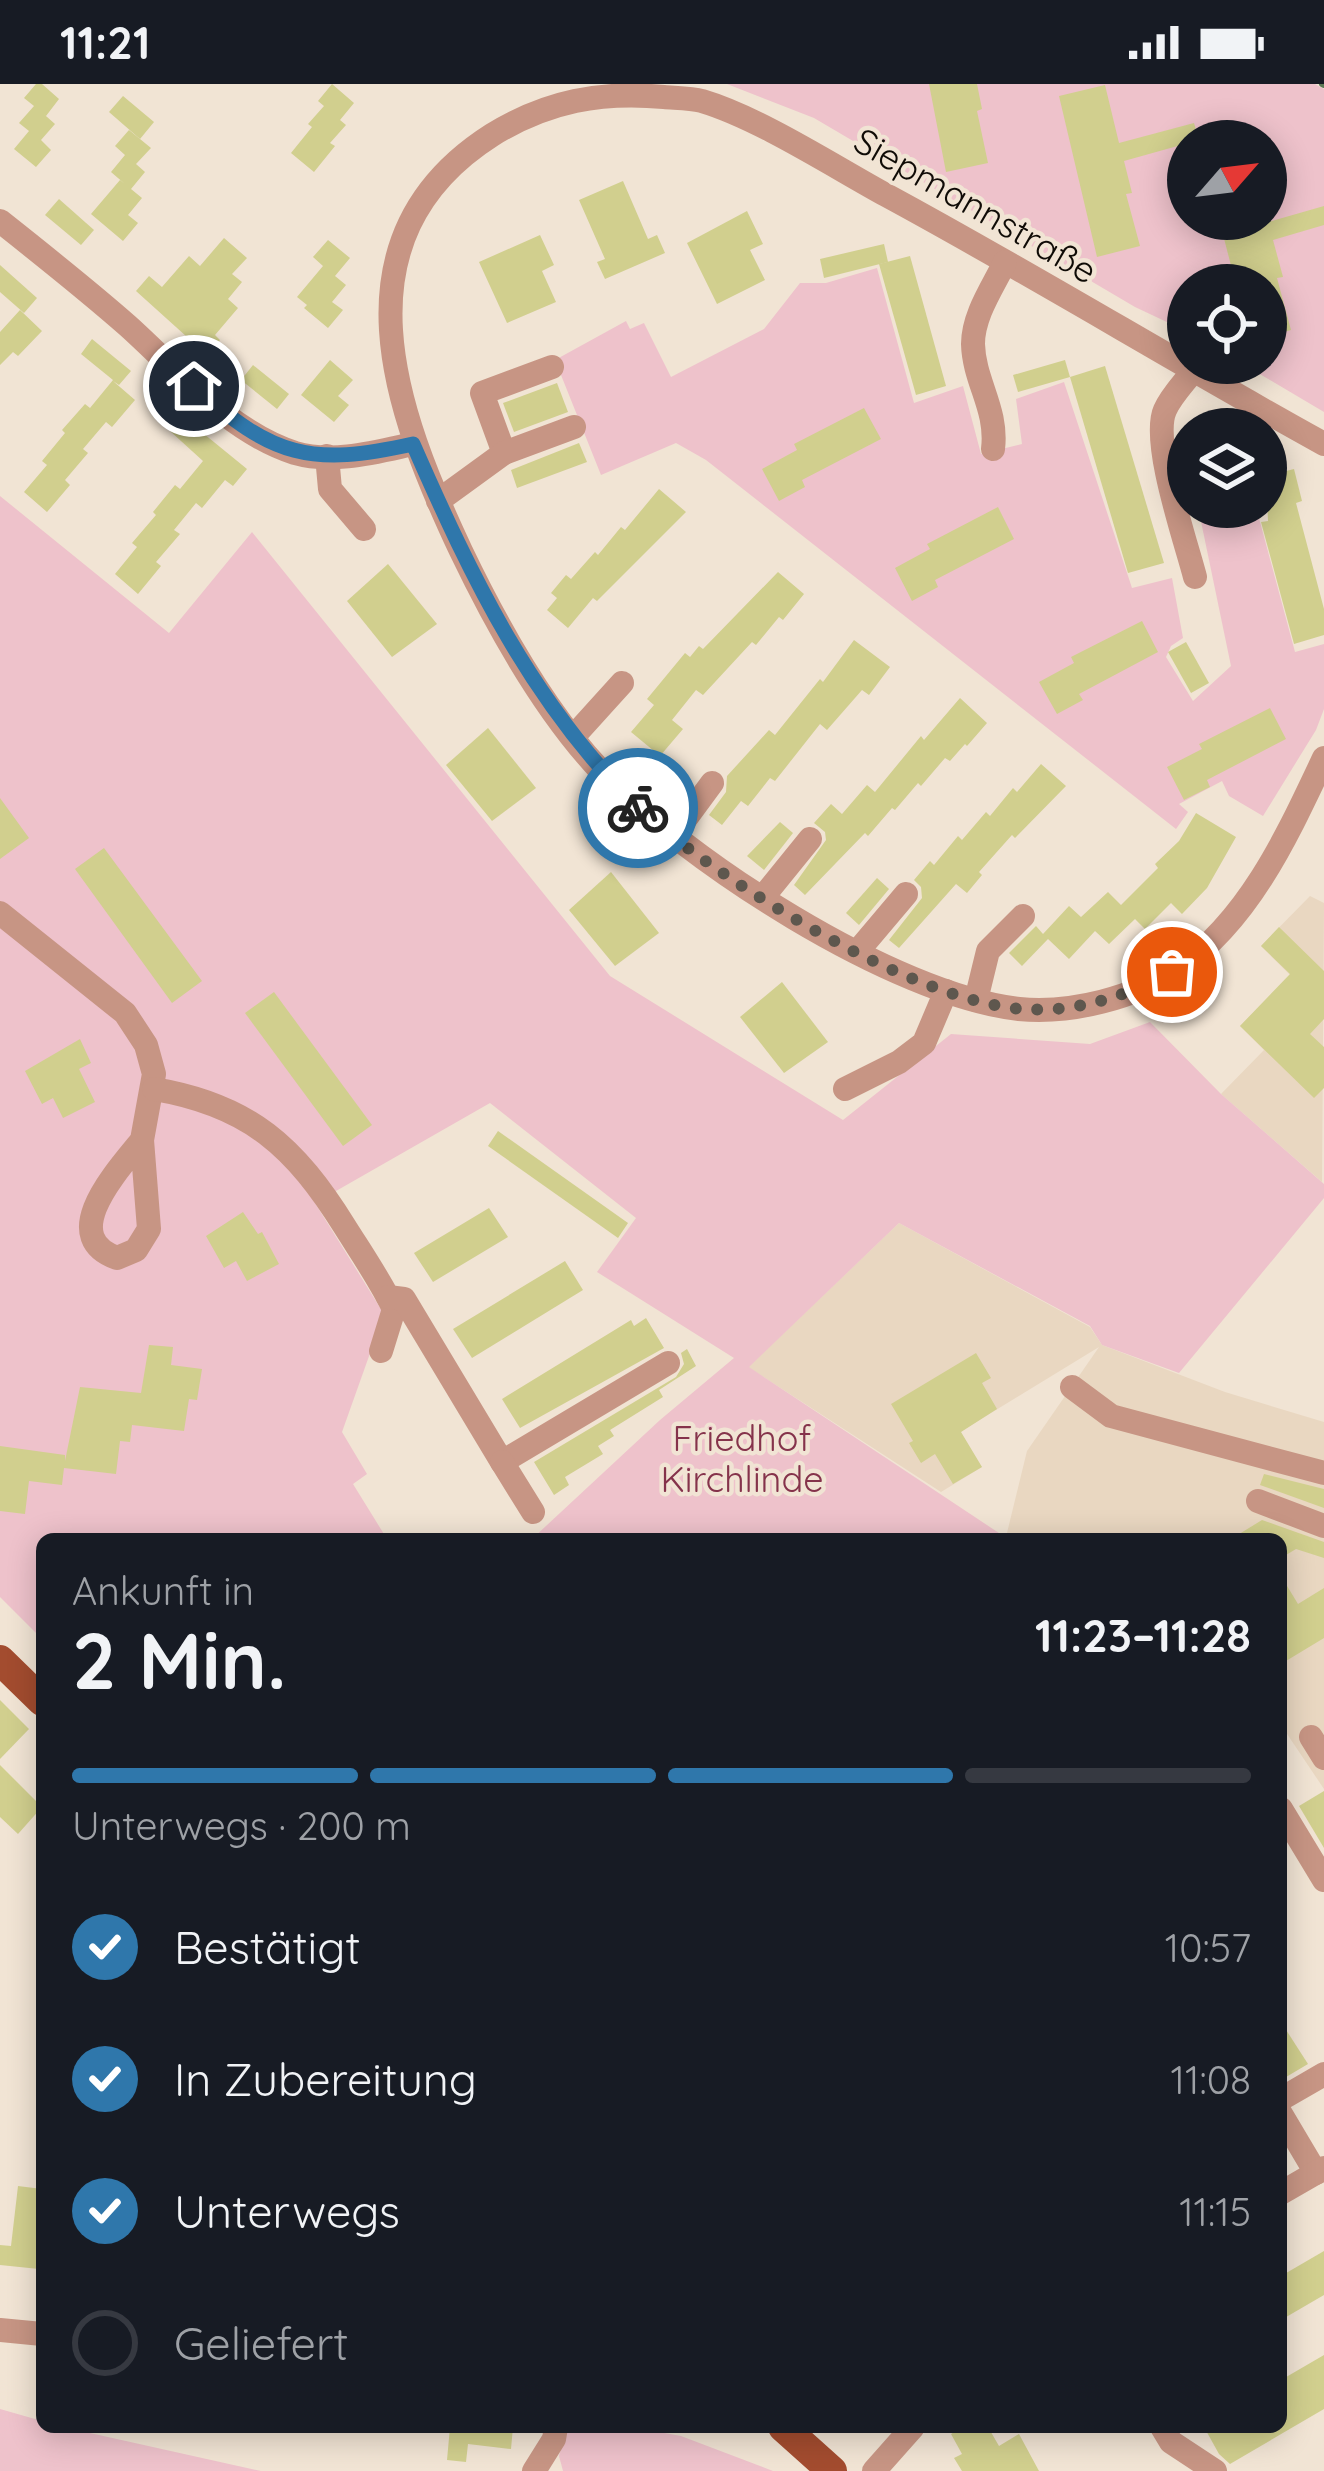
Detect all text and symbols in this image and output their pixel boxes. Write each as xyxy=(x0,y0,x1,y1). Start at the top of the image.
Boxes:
text: 11:21 xyxy=(60,14,150,70)
street label: Siepmannstraße xyxy=(847,117,1105,293)
north arrow xyxy=(1167,120,1287,240)
map controls xyxy=(1167,120,1287,528)
button: locate xyxy=(1167,264,1287,384)
pin xyxy=(143,335,245,437)
icon: home xyxy=(161,353,227,419)
button: layers xyxy=(1167,408,1287,528)
courier xyxy=(578,748,698,868)
icon: bike xyxy=(605,775,671,841)
pin xyxy=(1121,921,1223,1023)
icon: bag xyxy=(1139,939,1205,1005)
park label: Friedhof Kirchlinde xyxy=(660,1415,824,1501)
text: Ankunft in xyxy=(72,1566,254,1615)
text: 11:23–11:28 xyxy=(1035,1607,1251,1663)
text: 2 Min. xyxy=(72,1611,286,1709)
text: Unterwegs · 200 m xyxy=(72,1801,411,1850)
icon: check xyxy=(72,1914,138,1980)
text: Bestätigt xyxy=(174,1919,361,1975)
text: 10:57 xyxy=(1165,1923,1251,1972)
icon: check xyxy=(72,2046,138,2112)
text: In Zubereitung xyxy=(174,2051,477,2107)
text: 11:08 xyxy=(1171,2055,1251,2104)
icon: check xyxy=(72,2178,138,2244)
text: Unterwegs xyxy=(174,2183,400,2239)
text: 11:15 xyxy=(1179,2187,1251,2236)
text: Geliefert xyxy=(174,2315,349,2371)

